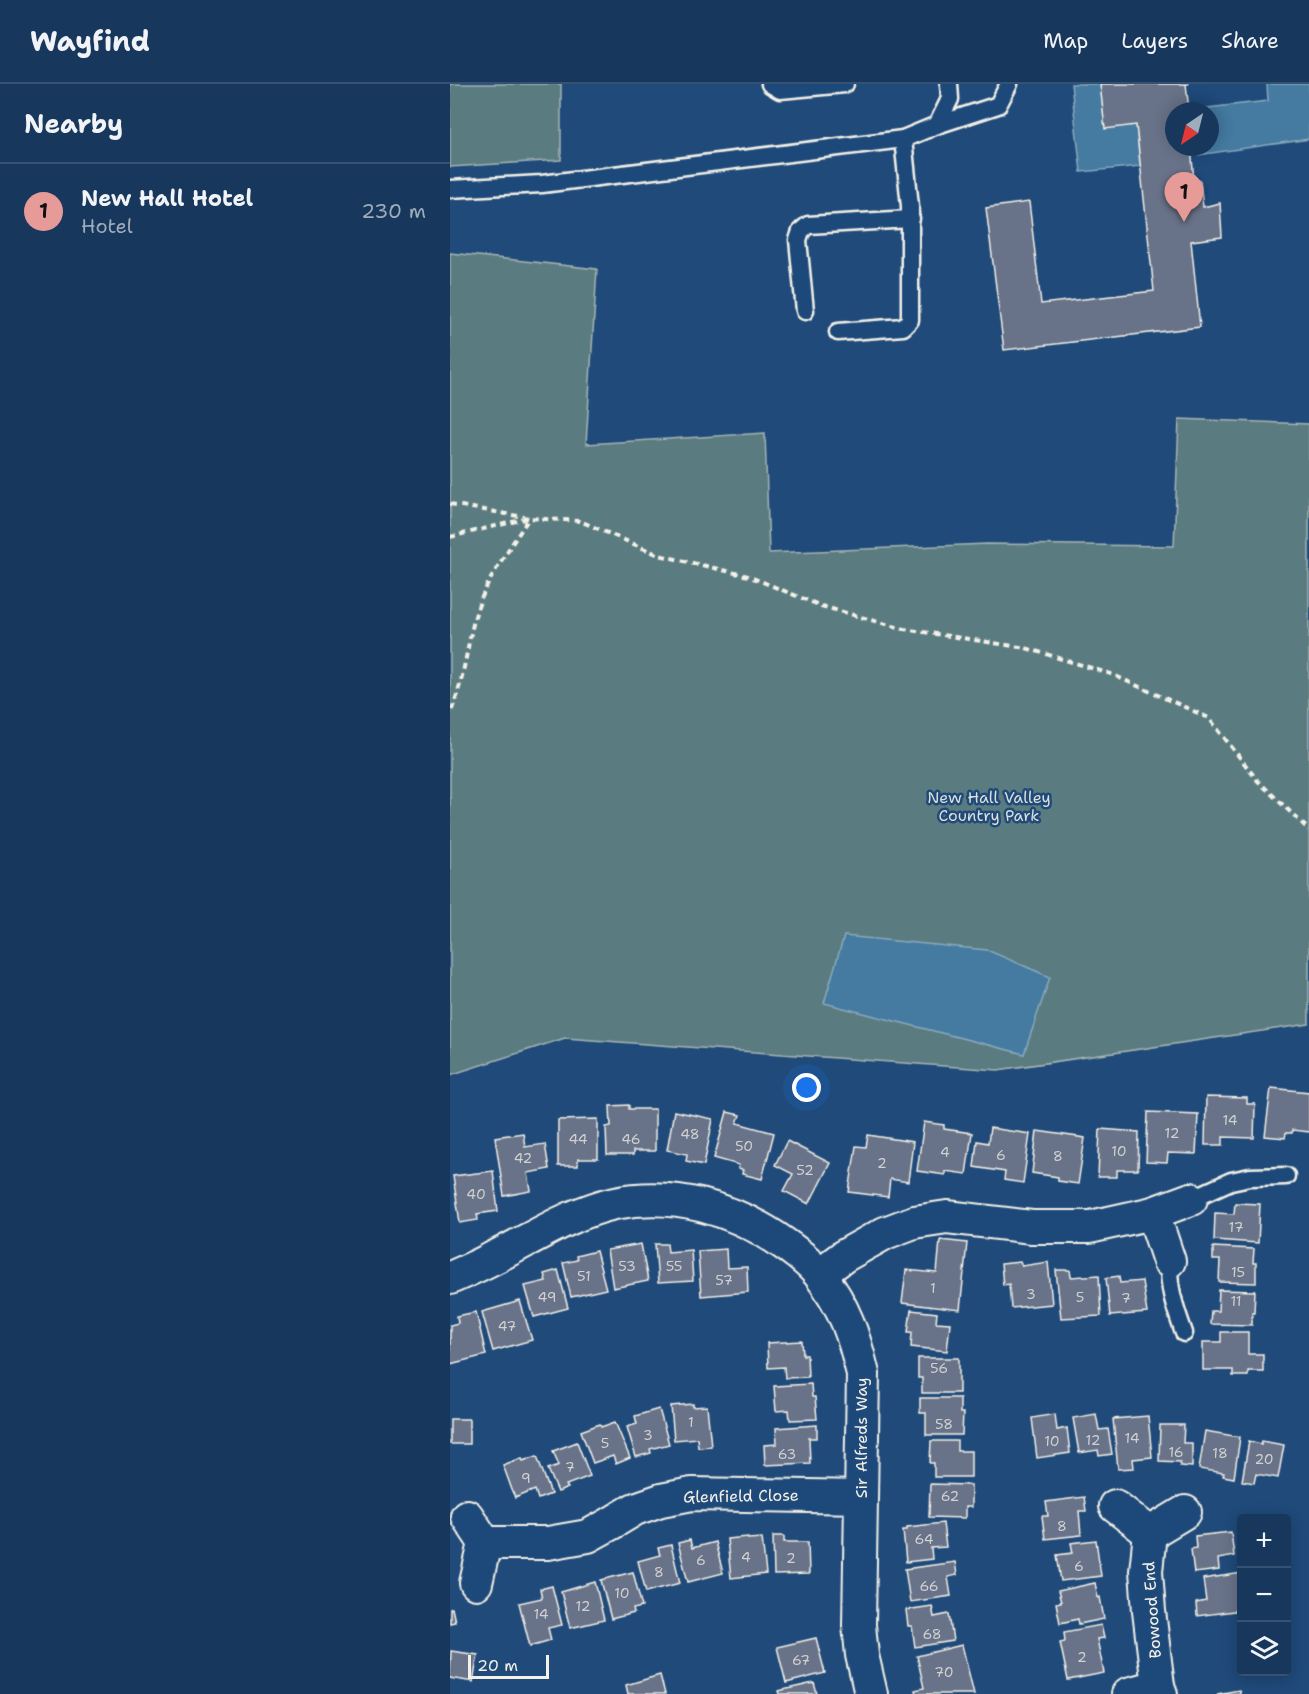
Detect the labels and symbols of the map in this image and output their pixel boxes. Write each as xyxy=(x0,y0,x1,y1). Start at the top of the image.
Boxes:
north arrow xyxy=(1165,102,1219,156)
pin: 1 xyxy=(1164,172,1204,222)
park label: New Hall Valley Country Park xyxy=(927,787,1051,826)
your location xyxy=(792,1073,821,1102)
house number: 14 xyxy=(1222,1111,1238,1129)
house number: 12 xyxy=(1165,1124,1179,1142)
house number: 48 xyxy=(680,1125,700,1143)
house number: 44 xyxy=(568,1130,588,1148)
house number: 46 xyxy=(621,1130,641,1148)
house number: 50 xyxy=(735,1137,753,1155)
house number: 10 xyxy=(1111,1142,1127,1160)
house number: 4 xyxy=(940,1143,950,1161)
house number: 6 xyxy=(996,1146,1006,1164)
house number: 8 xyxy=(1053,1147,1063,1165)
house number: 42 xyxy=(514,1149,532,1167)
house number: 2 xyxy=(877,1154,887,1172)
house number: 52 xyxy=(796,1161,814,1179)
house number: 40 xyxy=(466,1185,486,1203)
house number: 17 xyxy=(1229,1218,1243,1236)
house number: 53 xyxy=(618,1257,636,1275)
house number: 55 xyxy=(666,1257,682,1275)
house number: 15 xyxy=(1231,1263,1245,1281)
house number: 51 xyxy=(577,1267,591,1285)
house number: 57 xyxy=(715,1271,733,1289)
house number: 1 xyxy=(930,1279,936,1297)
house number: 3 xyxy=(1026,1285,1036,1303)
house number: 49 xyxy=(538,1288,557,1306)
house number: 5 xyxy=(1076,1288,1084,1306)
house number: 7 xyxy=(1121,1289,1131,1307)
house number: 11 xyxy=(1230,1292,1242,1310)
house number: 47 xyxy=(498,1317,516,1335)
house number: 56 xyxy=(930,1359,948,1377)
street label: Sir Alfreds Way xyxy=(851,1378,872,1498)
house number: 1 xyxy=(688,1413,694,1431)
house number: 58 xyxy=(935,1415,953,1433)
house number: 3 xyxy=(643,1426,653,1444)
house number: 14 xyxy=(1124,1429,1140,1447)
house number: 12 xyxy=(1086,1431,1100,1449)
house number: 10 xyxy=(1044,1432,1060,1450)
house number: 5 xyxy=(601,1434,609,1452)
house number: 16 xyxy=(1168,1443,1184,1461)
house number: 18 xyxy=(1212,1444,1228,1462)
house number: 63 xyxy=(778,1445,796,1463)
house number: 20 xyxy=(1254,1450,1274,1468)
house number: 7 xyxy=(565,1458,575,1476)
house number: 9 xyxy=(521,1469,531,1487)
street label: Glenfield Close xyxy=(683,1484,799,1508)
house number: 62 xyxy=(941,1487,959,1505)
house number: 8 xyxy=(1057,1517,1067,1535)
house number: 64 xyxy=(914,1530,934,1548)
house number: 4 xyxy=(741,1548,751,1566)
house number: 2 xyxy=(786,1549,796,1567)
house number: 6 xyxy=(696,1551,706,1569)
house number: 6 xyxy=(1074,1557,1084,1575)
street label: Bowood End xyxy=(1138,1561,1166,1659)
house number: 8 xyxy=(654,1563,664,1581)
house number: 66 xyxy=(919,1577,939,1595)
house number: 10 xyxy=(614,1584,630,1602)
house number: 12 xyxy=(576,1597,590,1615)
house number: 14 xyxy=(533,1605,549,1623)
house number: 68 xyxy=(922,1625,942,1643)
house number: 2 xyxy=(1077,1648,1087,1666)
house number: 67 xyxy=(792,1651,810,1669)
scale bar xyxy=(468,1652,549,1680)
house number: 70 xyxy=(934,1663,954,1681)

